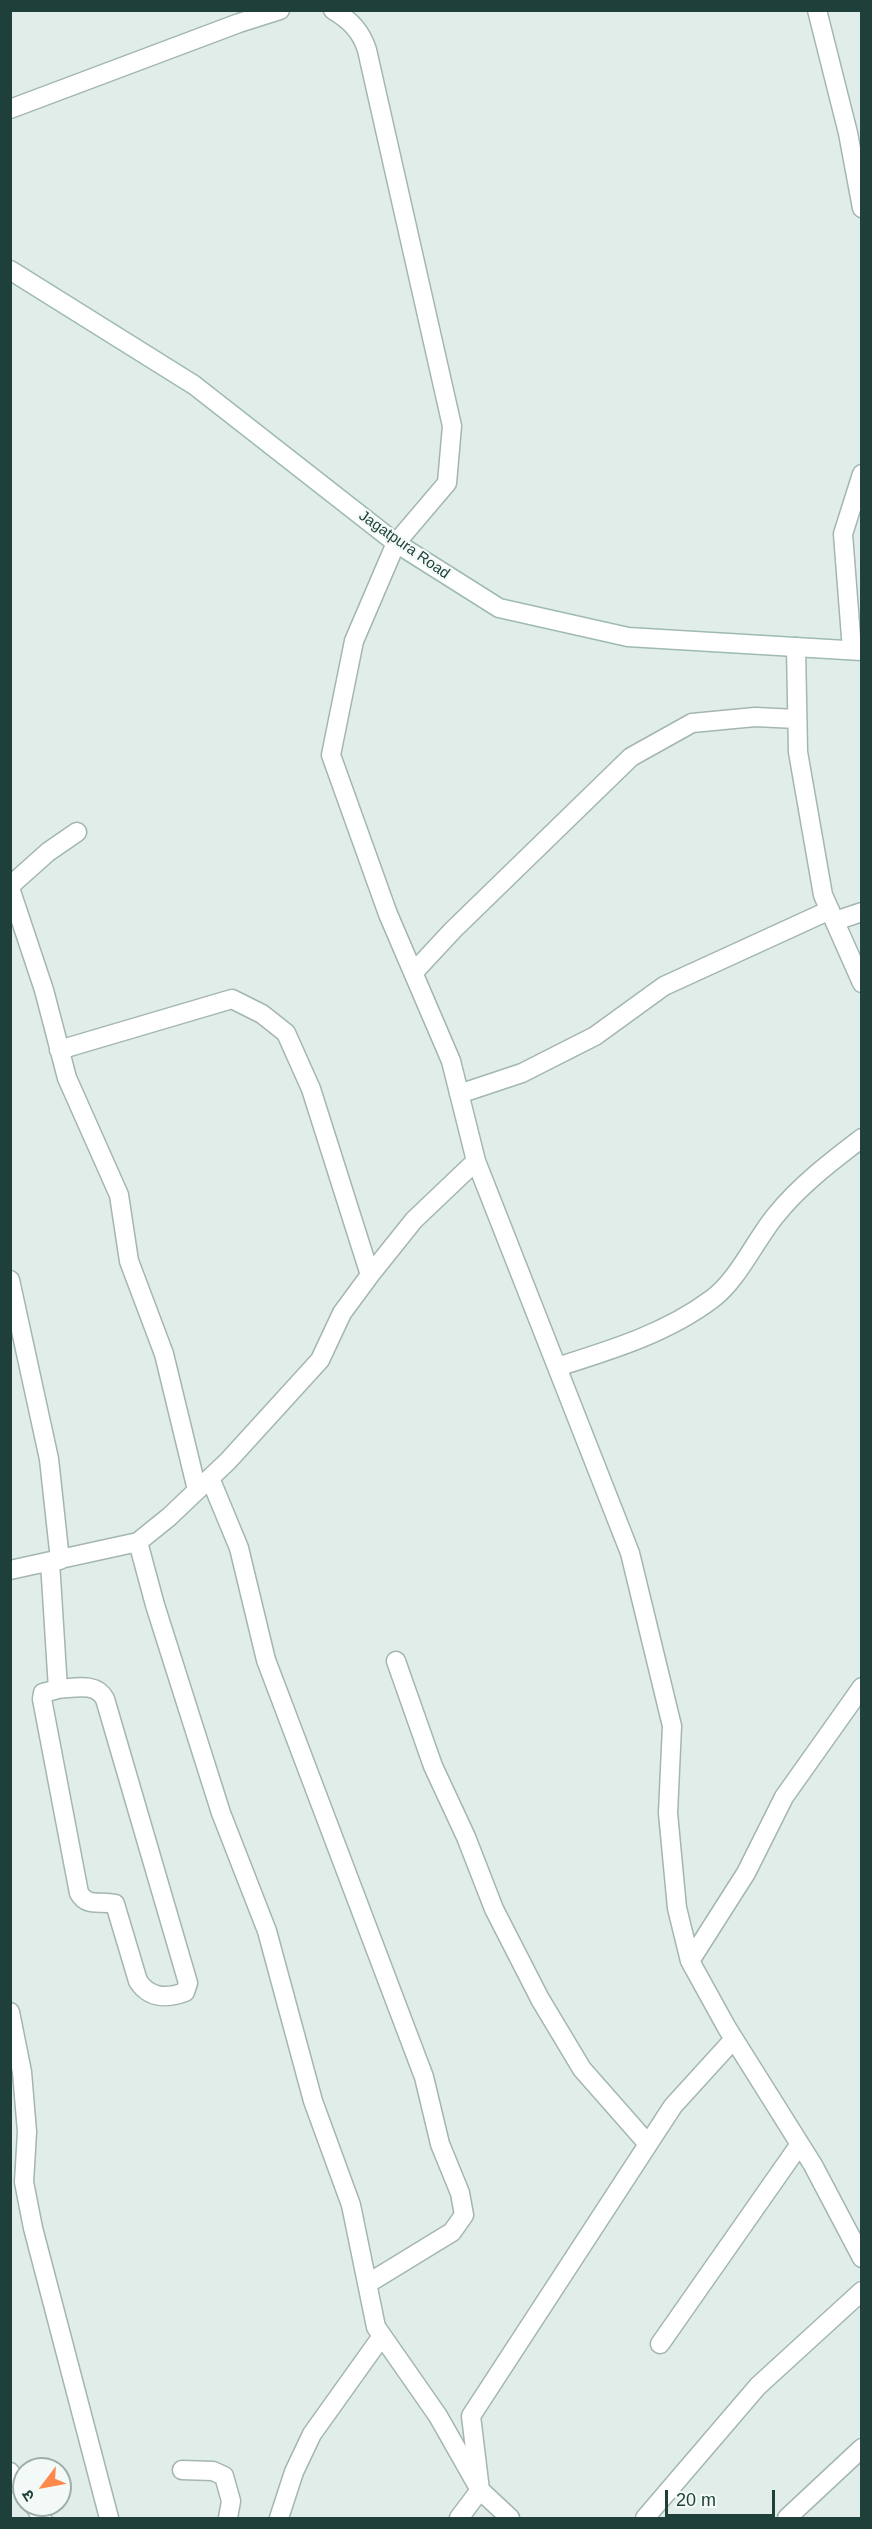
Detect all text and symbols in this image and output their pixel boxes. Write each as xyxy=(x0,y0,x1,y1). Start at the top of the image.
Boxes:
street label: Jagatpura Road xyxy=(355,507,453,583)
north arrow xyxy=(12,2457,72,2517)
scale bar xyxy=(668,2478,778,2516)
text: उ xyxy=(18,2487,38,2504)
text: 20 m xyxy=(676,2490,716,2510)

